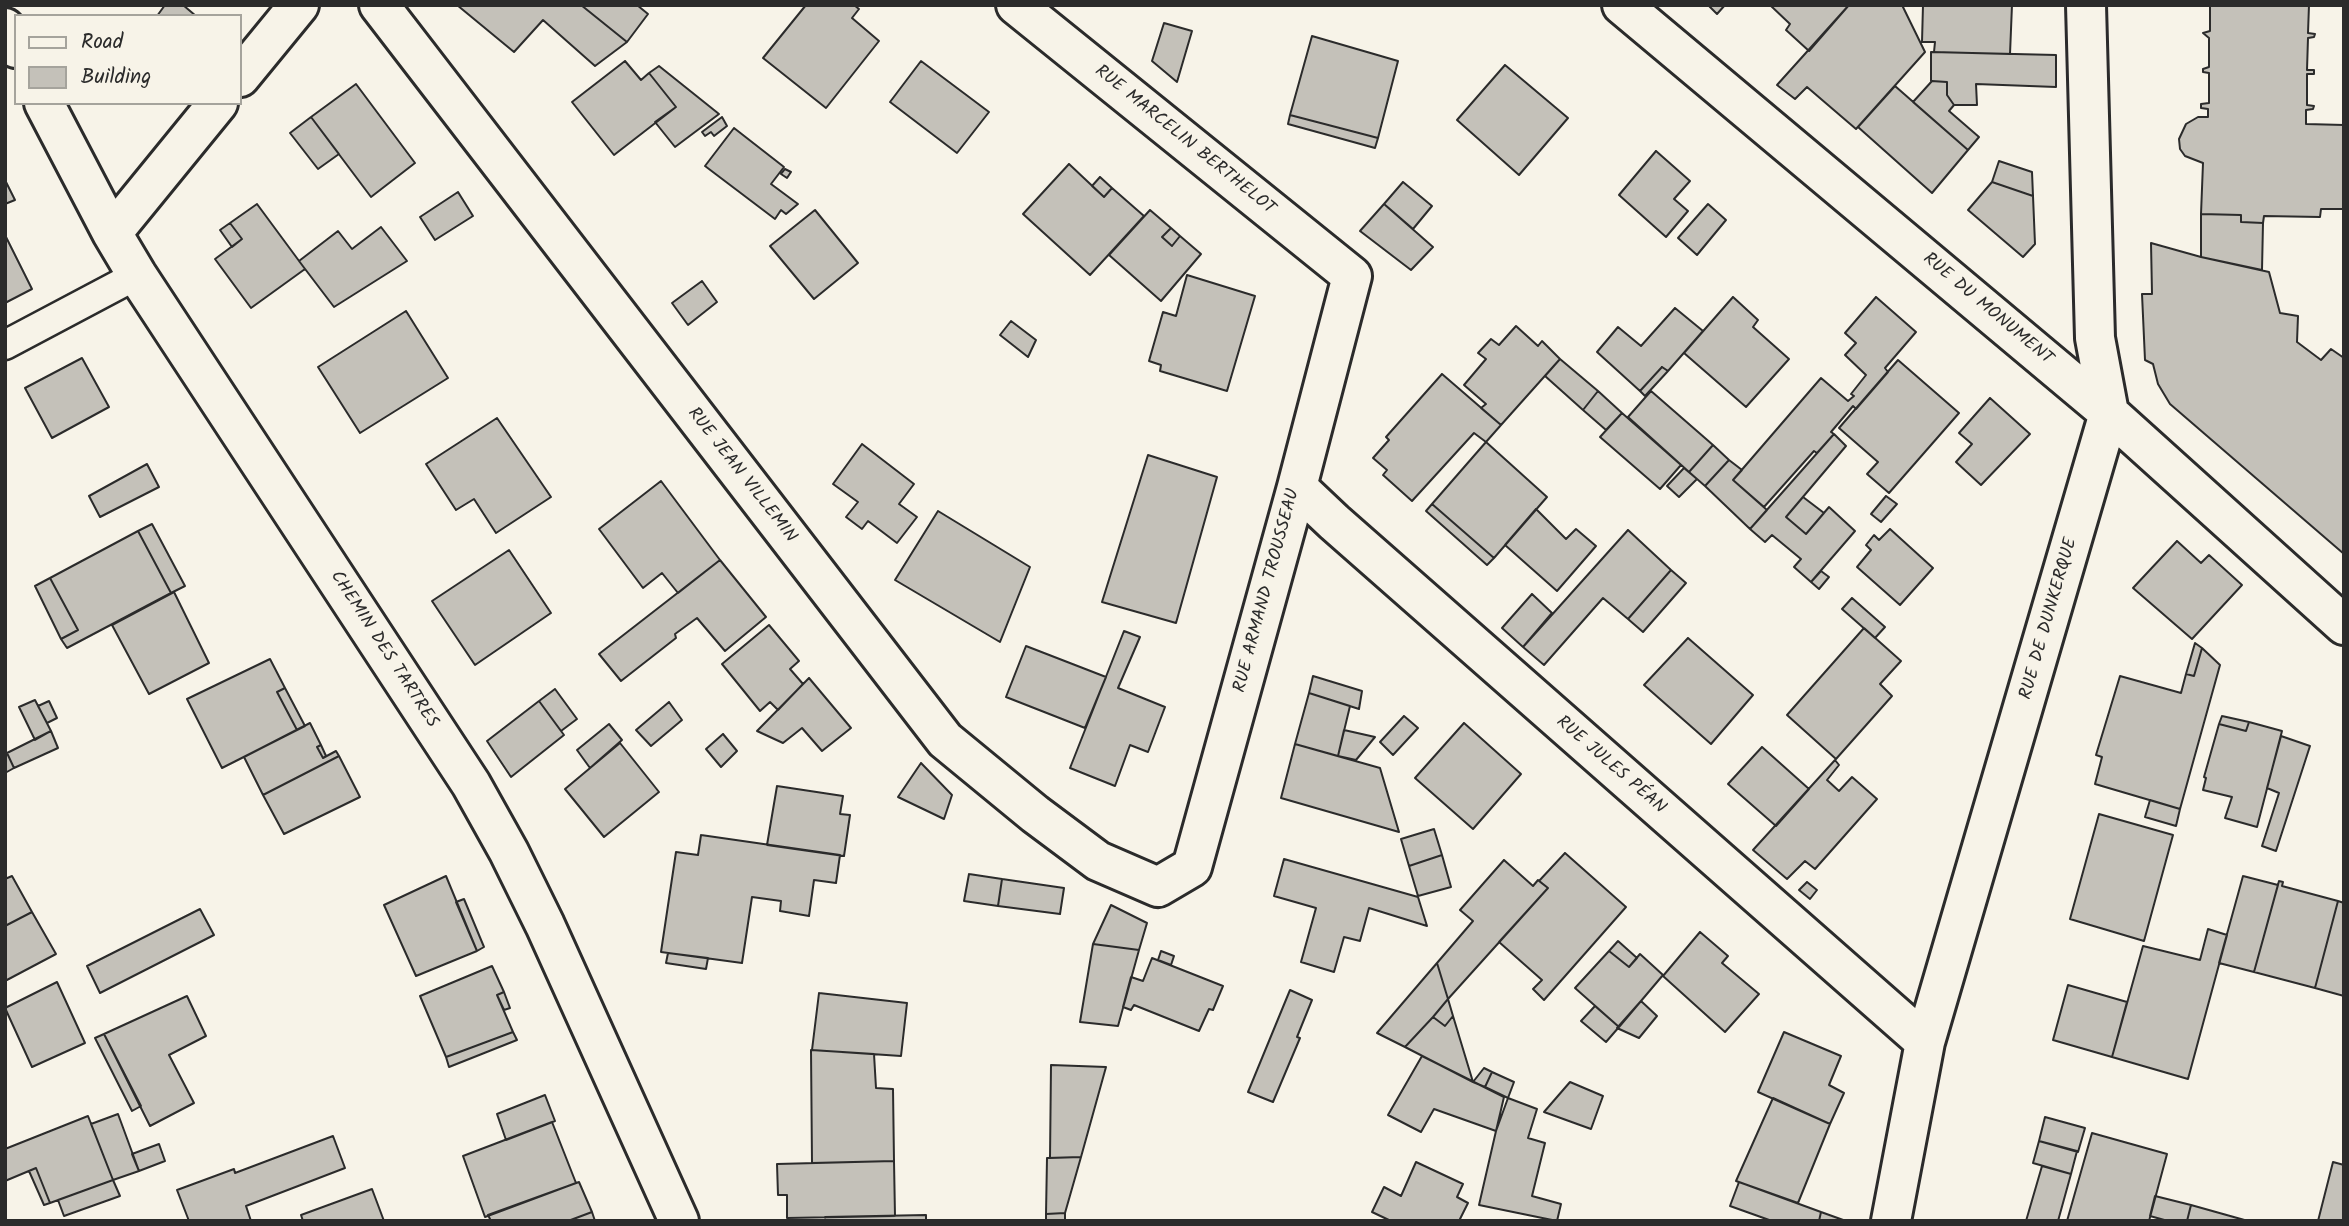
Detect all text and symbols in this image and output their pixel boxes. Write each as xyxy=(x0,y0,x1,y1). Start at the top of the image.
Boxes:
legend xyxy=(14,14,242,105)
text: Road xyxy=(81,26,123,59)
text: Building xyxy=(81,61,151,94)
street label: RUE MARCELIN BERTHELOT xyxy=(1089,61,1279,221)
street label: RUE DU MONUMENT xyxy=(1917,249,2057,371)
street label: RUE JEAN VILLEMIN xyxy=(682,404,800,548)
street label: RUE ARMAND TROUSSEAU xyxy=(1230,487,1306,695)
street label: RUE DE DUNKERQUE xyxy=(2017,536,2083,702)
street label: CHEMIN DES TARTRES xyxy=(324,567,442,733)
street label: RUE JULES PÉAN xyxy=(1551,712,1669,820)

